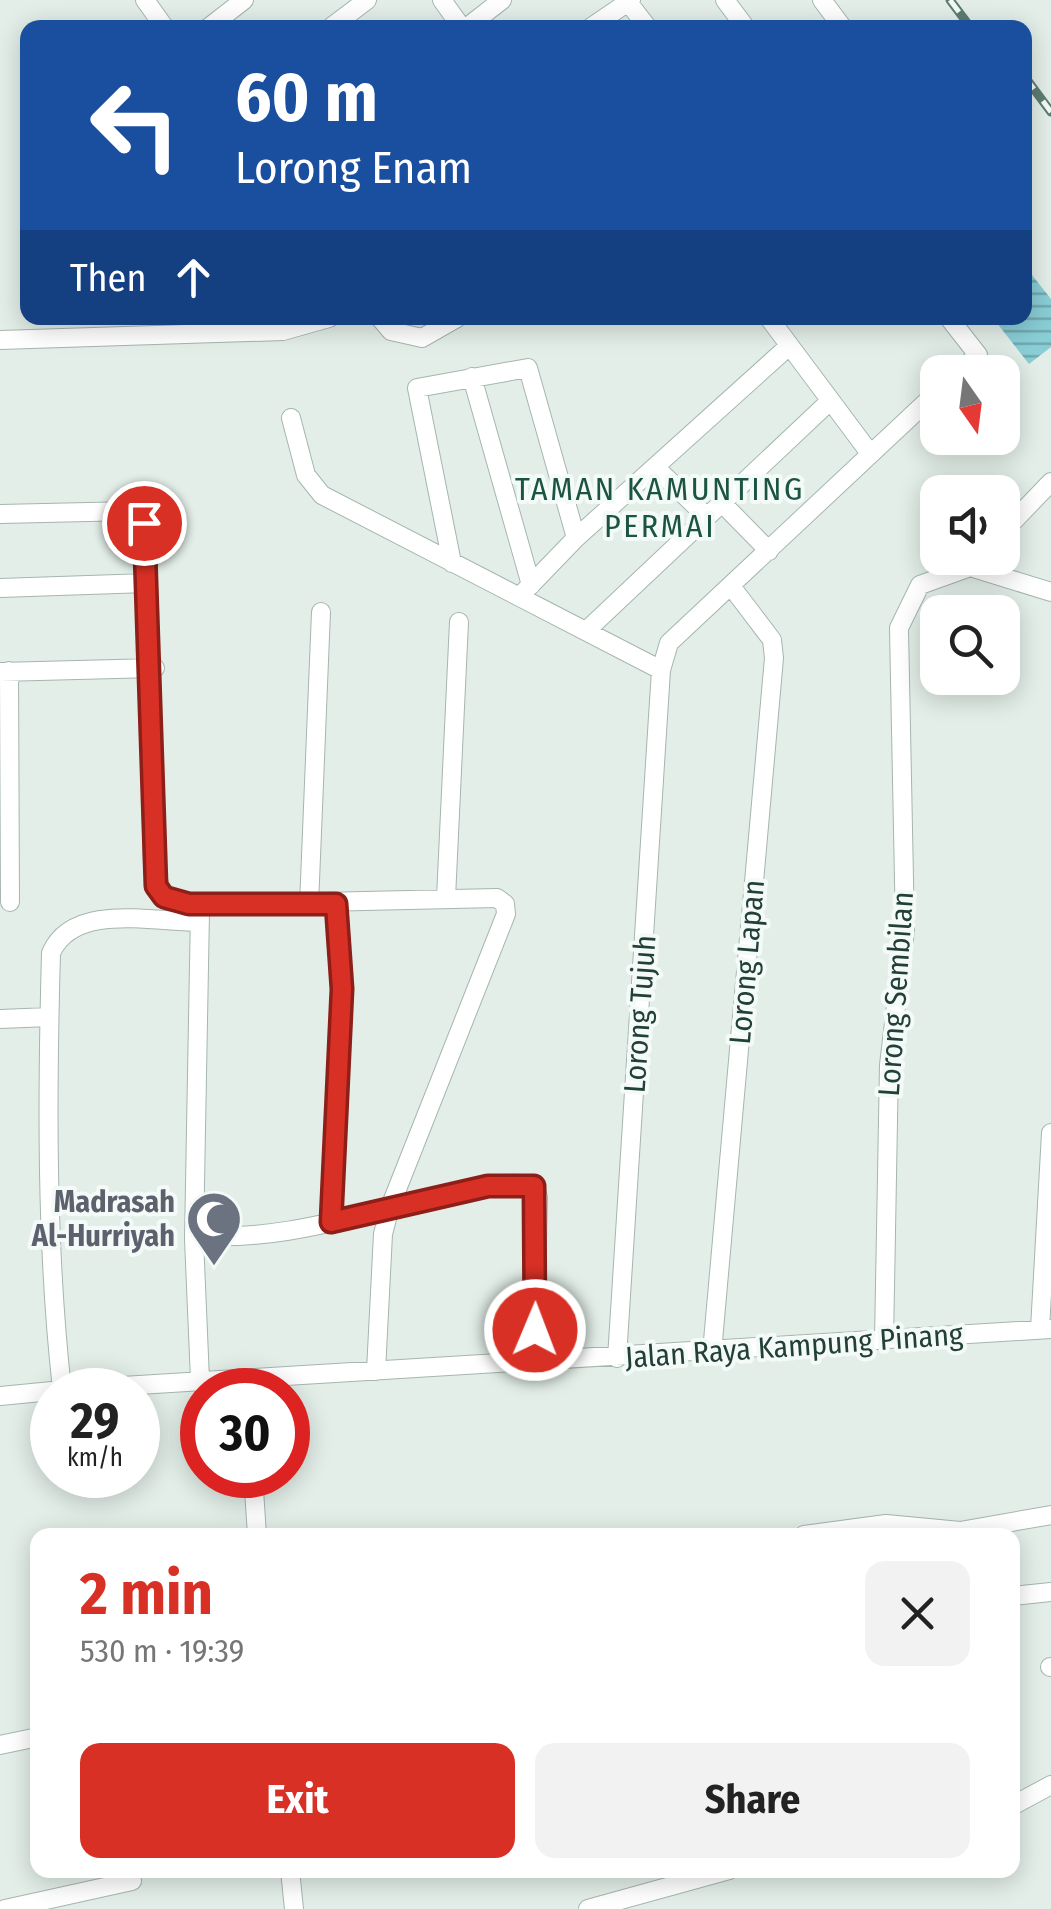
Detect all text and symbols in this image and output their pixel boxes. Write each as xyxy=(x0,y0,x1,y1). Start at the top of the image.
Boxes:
text: 60 m xyxy=(235,56,378,140)
icon: left xyxy=(70,60,200,190)
text: Lorong Enam xyxy=(235,141,472,195)
icon: ahead xyxy=(166,250,221,305)
text: Then xyxy=(70,255,146,301)
north arrow xyxy=(920,355,1020,455)
map controls xyxy=(920,355,1020,695)
district label: TAMAN KAMUNTING PERMAI xyxy=(515,470,805,545)
button: sound xyxy=(920,475,1020,575)
pin xyxy=(102,481,187,566)
icon: arrive xyxy=(117,496,172,551)
button: search xyxy=(920,595,1020,695)
street label: Lorong Lapan xyxy=(722,878,772,1046)
street label: Lorong Sembilan xyxy=(871,890,921,1098)
street label: Lorong Tujuh xyxy=(617,934,663,1094)
place label: Madrasah Al-Hurriyah xyxy=(31,1184,175,1254)
mosque icon: Madrasah Al-Hurriyah xyxy=(184,1189,244,1268)
position arrow xyxy=(483,1278,587,1382)
street label: Jalan Raya Kampung Pinang xyxy=(624,1316,965,1376)
speed limit sign: 30 xyxy=(180,1368,310,1498)
text: 29 xyxy=(71,1391,119,1451)
text: km/h xyxy=(67,1443,123,1473)
text: 2 min xyxy=(80,1558,213,1630)
button: close xyxy=(865,1561,970,1666)
text: 530 m · 19:39 xyxy=(80,1632,244,1670)
button: Exit xyxy=(80,1743,515,1858)
button: Share xyxy=(535,1743,970,1858)

